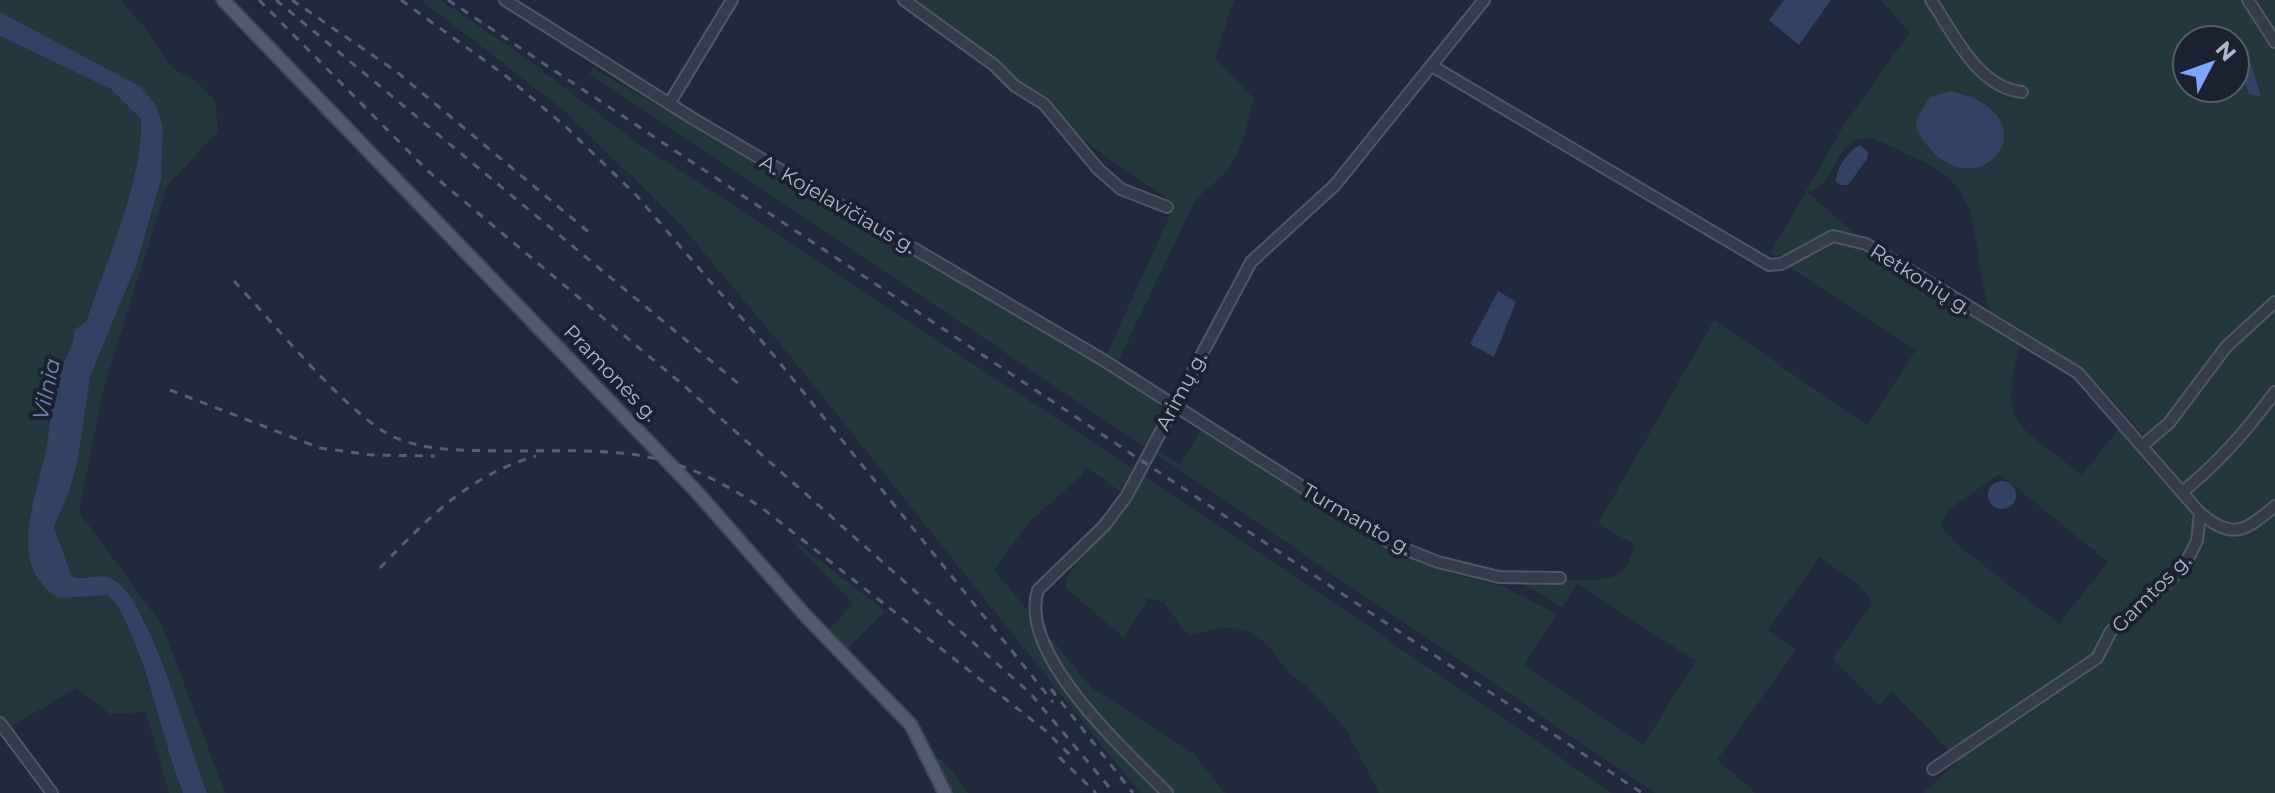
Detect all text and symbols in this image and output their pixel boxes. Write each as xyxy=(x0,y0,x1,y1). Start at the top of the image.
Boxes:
north arrow xyxy=(2171,24,2251,104)
text: N xyxy=(2210,36,2242,67)
street label: A. Kojelavičiaus g. xyxy=(756,150,920,258)
street label: Retkonių g. xyxy=(1866,239,1976,319)
street label: Pramonės g. xyxy=(559,320,663,426)
street label: Arimų g. xyxy=(1150,348,1212,434)
water label: Vilnia xyxy=(27,356,66,422)
street label: Turmanto g. xyxy=(1298,478,1416,560)
street label: Gamtos g. xyxy=(2107,549,2195,637)

